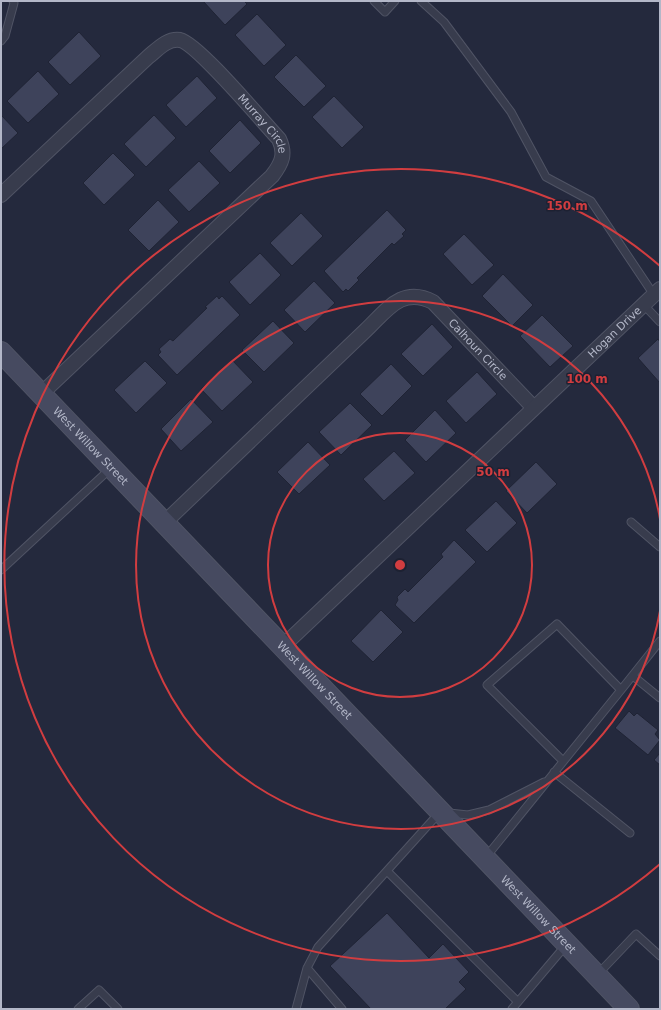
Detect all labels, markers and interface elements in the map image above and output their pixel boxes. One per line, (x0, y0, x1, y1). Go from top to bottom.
street label: Murray Circle (235, 92, 289, 154)
text: 150 m (546, 199, 588, 213)
street label: Hogan Drive (585, 304, 644, 361)
street label: Calhoun Circle (446, 316, 510, 383)
text: 100 m (566, 372, 608, 386)
street label: West Willow Street (50, 405, 131, 489)
text: 50 m (476, 465, 510, 479)
centre of rings (393, 558, 407, 572)
street label: West Willow Street (274, 639, 355, 723)
street label: West Willow Street (498, 873, 579, 957)

